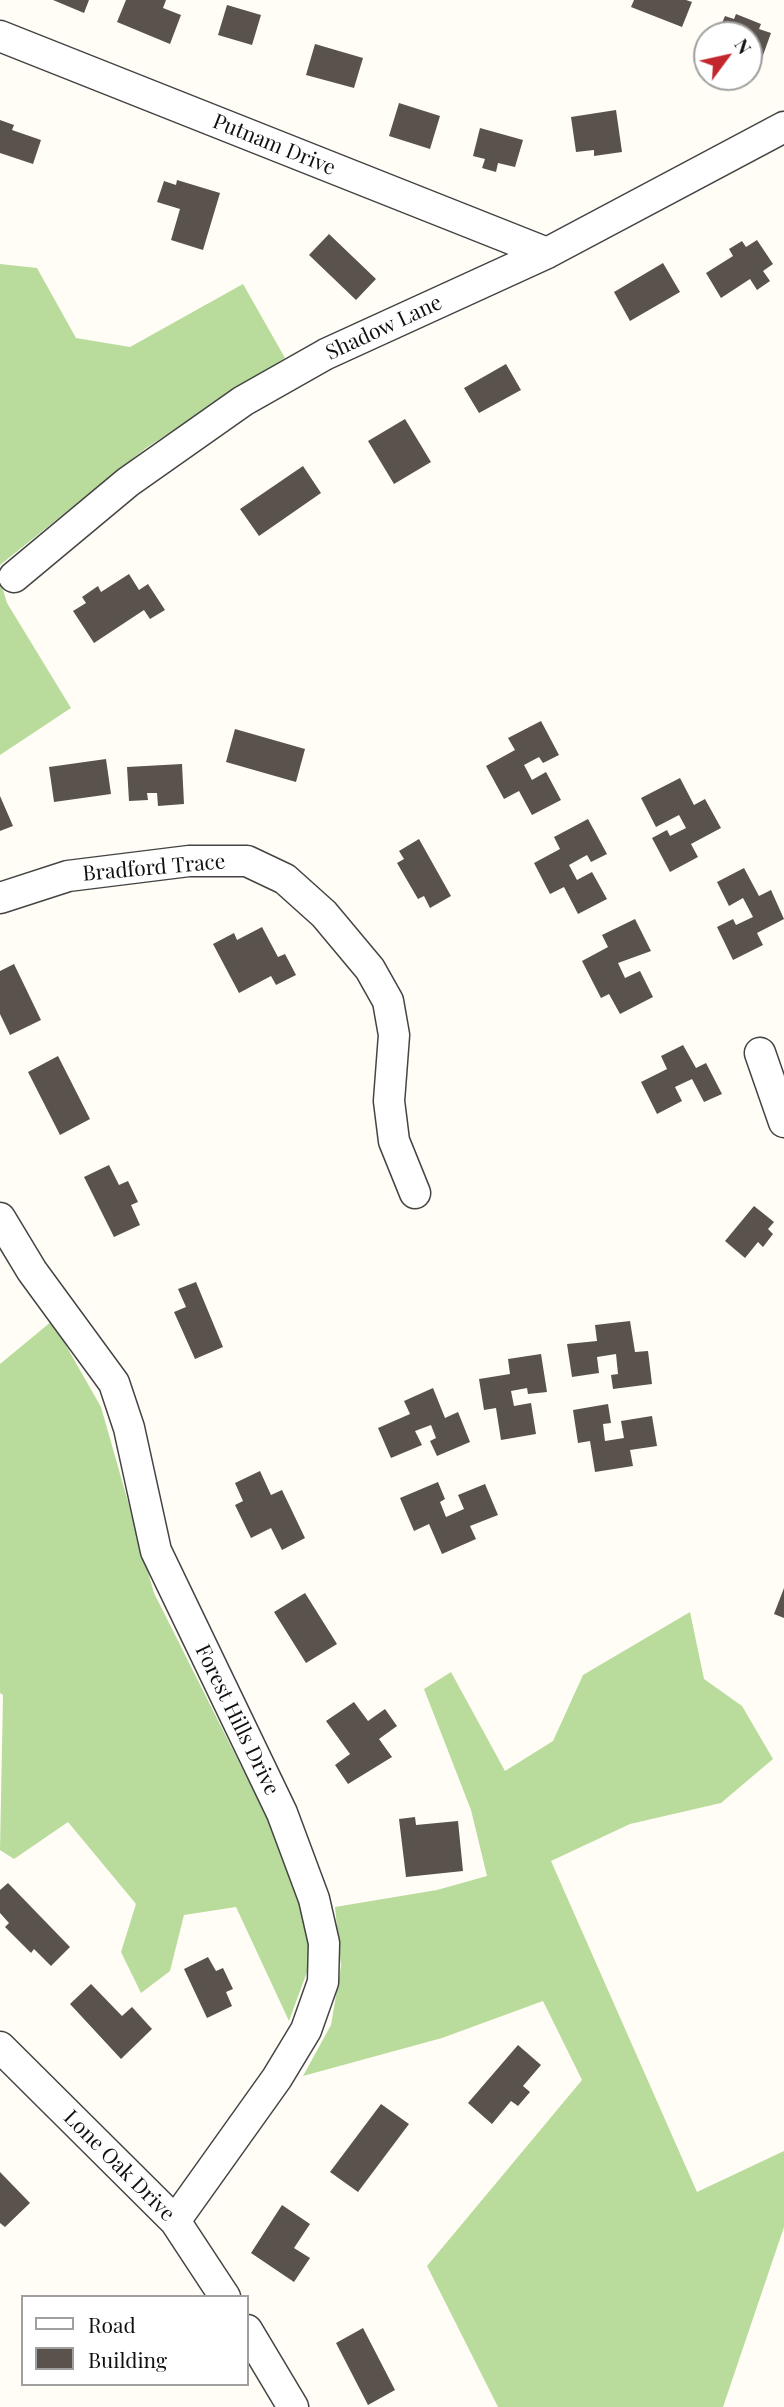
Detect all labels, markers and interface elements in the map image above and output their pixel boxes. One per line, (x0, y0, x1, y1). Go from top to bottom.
north arrow (693, 21, 763, 91)
text: N (729, 33, 759, 58)
street label: Putnam Drive (209, 109, 339, 181)
street label: Shadow Lane (322, 290, 446, 366)
street label: Bradford Trace (82, 849, 226, 887)
street label: Forest Hills Drive (190, 1640, 284, 1800)
street label: Lone Oak Drive (58, 2105, 180, 2227)
legend (21, 2295, 248, 2386)
text: Road (88, 2310, 136, 2338)
text: Building (88, 2345, 167, 2373)

